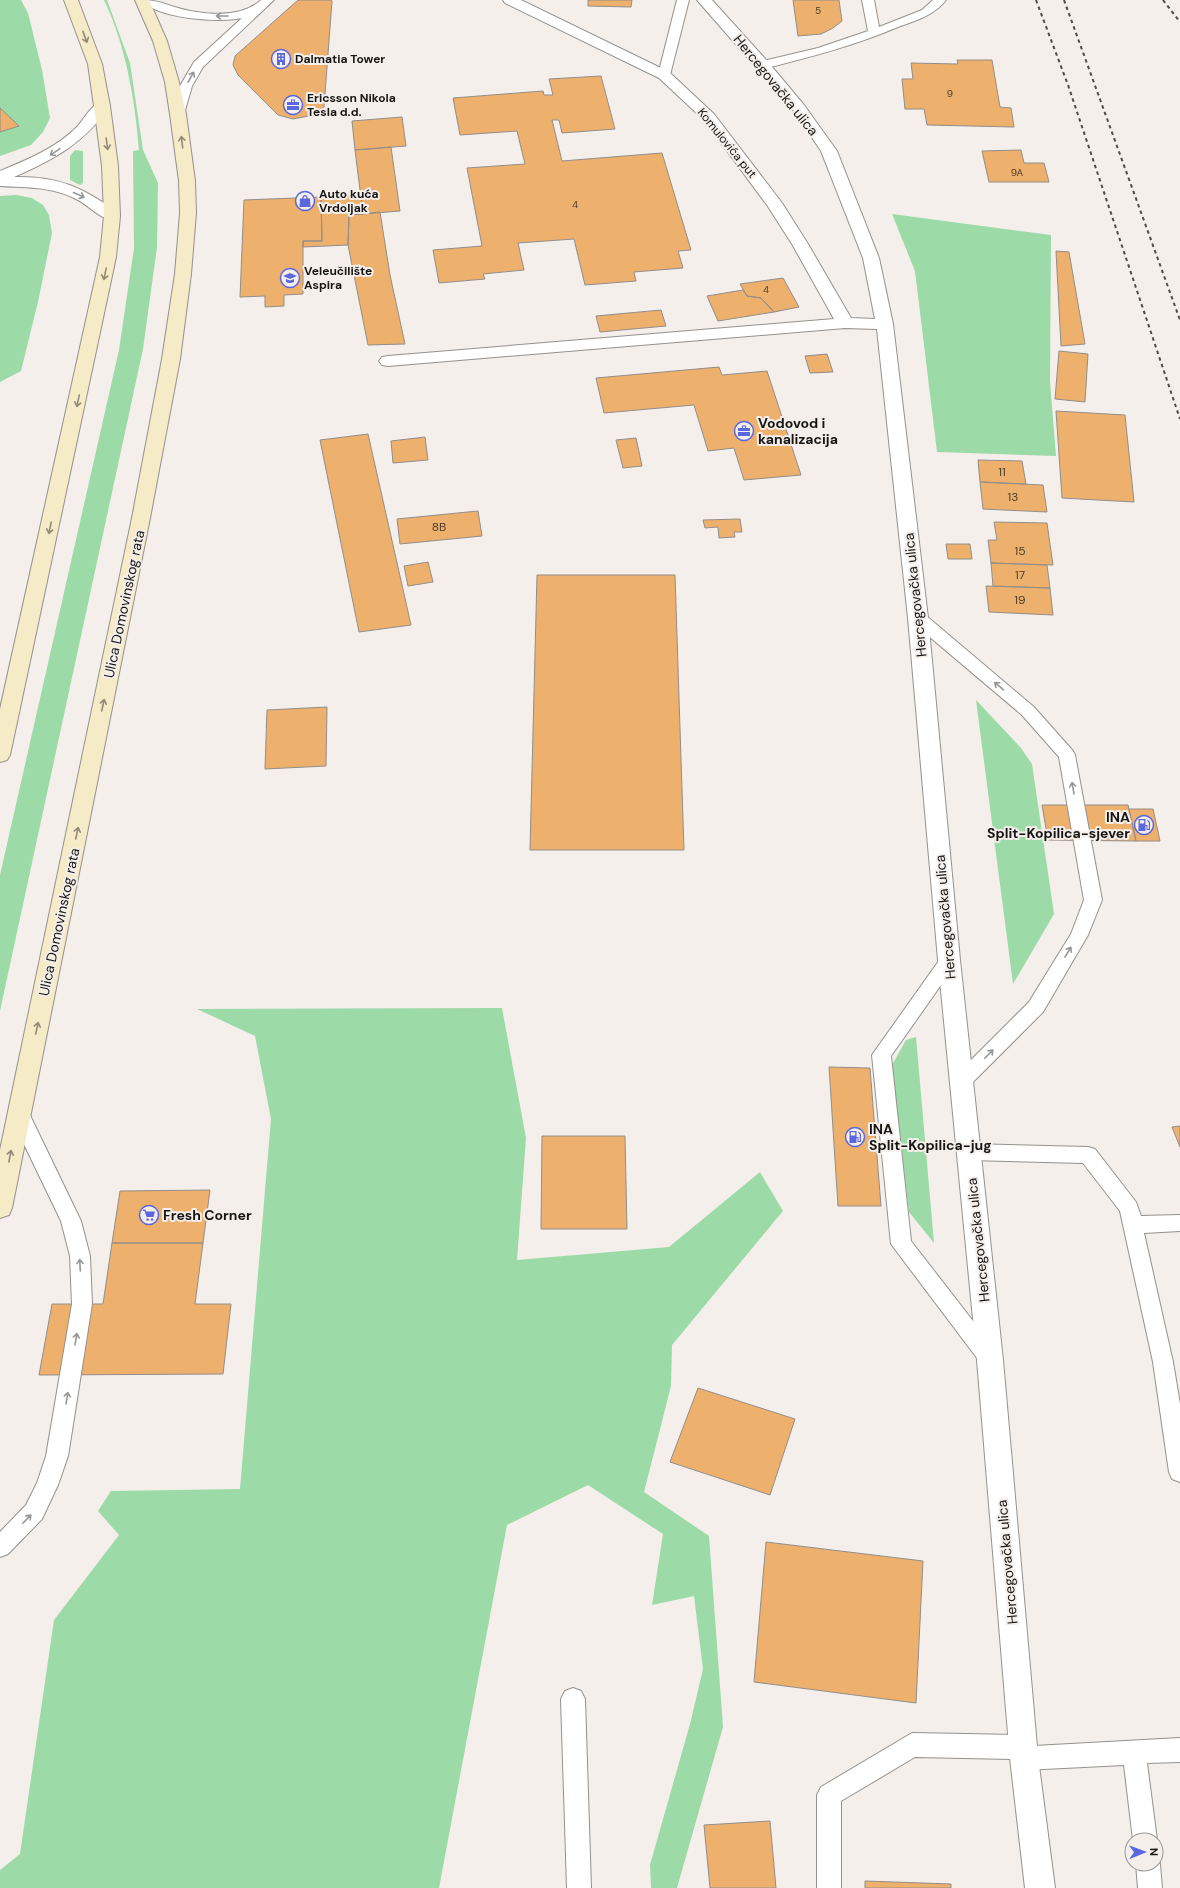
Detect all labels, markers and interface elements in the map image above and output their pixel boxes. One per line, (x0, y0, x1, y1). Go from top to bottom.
house number: 5 (815, 4, 821, 17)
one-way arrow (216, 12, 229, 20)
one-way arrow (81, 30, 89, 42)
street label: Hercegovačka ulica (730, 31, 822, 139)
building icon: Dalmatia Tower (270, 48, 292, 70)
place label: Dalmatia Tower (295, 51, 385, 67)
one-way arrow (188, 72, 196, 84)
house number: 9 (947, 87, 953, 100)
place label: Ericsson Nikola Tesla d.d. (307, 90, 396, 120)
office icon: Ericsson Nikola Tesla d.d. (282, 94, 304, 116)
street label: Komulovića put (694, 105, 760, 182)
one-way arrow (178, 136, 186, 149)
one-way arrow (103, 137, 111, 150)
one-way arrow (50, 148, 61, 156)
house number: 9A (1011, 166, 1024, 179)
place label: Auto kuća Vrdoljak (319, 186, 379, 216)
shop icon: Auto kuća Vrdoljak (294, 190, 316, 212)
one-way arrow (72, 191, 84, 199)
house number: 4 (572, 198, 578, 211)
place label: Veleučilište Aspira (304, 263, 372, 293)
one-way arrow (100, 267, 108, 280)
school or university icon: Veleučilište Aspira (279, 267, 301, 289)
house number: 4 (763, 283, 769, 296)
one-way arrow (73, 394, 81, 407)
place label: Vodovod i kanalizacija (758, 414, 838, 448)
office icon: Vodovod i kanalizacija (733, 420, 755, 442)
house number: 11 (998, 464, 1006, 480)
house number: 13 (1008, 489, 1018, 505)
house number: 8B (432, 519, 446, 535)
one-way arrow (46, 521, 54, 534)
street label: Ulica Domovinskog rata (100, 528, 148, 680)
street label: Hercegovačka ulica (900, 532, 930, 658)
house number: 15 (1014, 543, 1026, 559)
house number: 17 (1015, 567, 1025, 583)
house number: 19 (1014, 592, 1026, 608)
one-way arrow (993, 682, 1004, 691)
one-way arrow (99, 699, 107, 712)
one-way arrow (1068, 782, 1076, 795)
place label: INA Split-Kopilica-sjever (987, 808, 1130, 842)
fuel station icon: INA Split-Kopilica-sjever (1133, 814, 1155, 836)
one-way arrow (73, 826, 81, 839)
street label: Ulica Domovinskog rata (35, 846, 83, 998)
street label: Hercegovačka ulica (931, 854, 959, 980)
one-way arrow (1065, 946, 1073, 958)
one-way arrow (33, 1022, 41, 1035)
one-way arrow (984, 1049, 994, 1059)
place label: INA Split-Kopilica-jug (869, 1120, 992, 1154)
fuel station icon: INA Split-Kopilica-jug (844, 1126, 866, 1148)
one-way arrow (7, 1150, 15, 1163)
street label: Hercegovačka ulica (963, 1177, 993, 1303)
supermarket icon: Fresh Corner (138, 1204, 160, 1226)
place label: Fresh Corner (163, 1206, 252, 1224)
one-way arrow (77, 1259, 84, 1272)
one-way arrow (72, 1333, 80, 1346)
one-way arrow (63, 1391, 71, 1404)
street label: Hercegovačka ulica (993, 1499, 1021, 1625)
one-way arrow (22, 1514, 32, 1524)
north arrow (1124, 1832, 1164, 1872)
text: N (1147, 1848, 1161, 1856)

